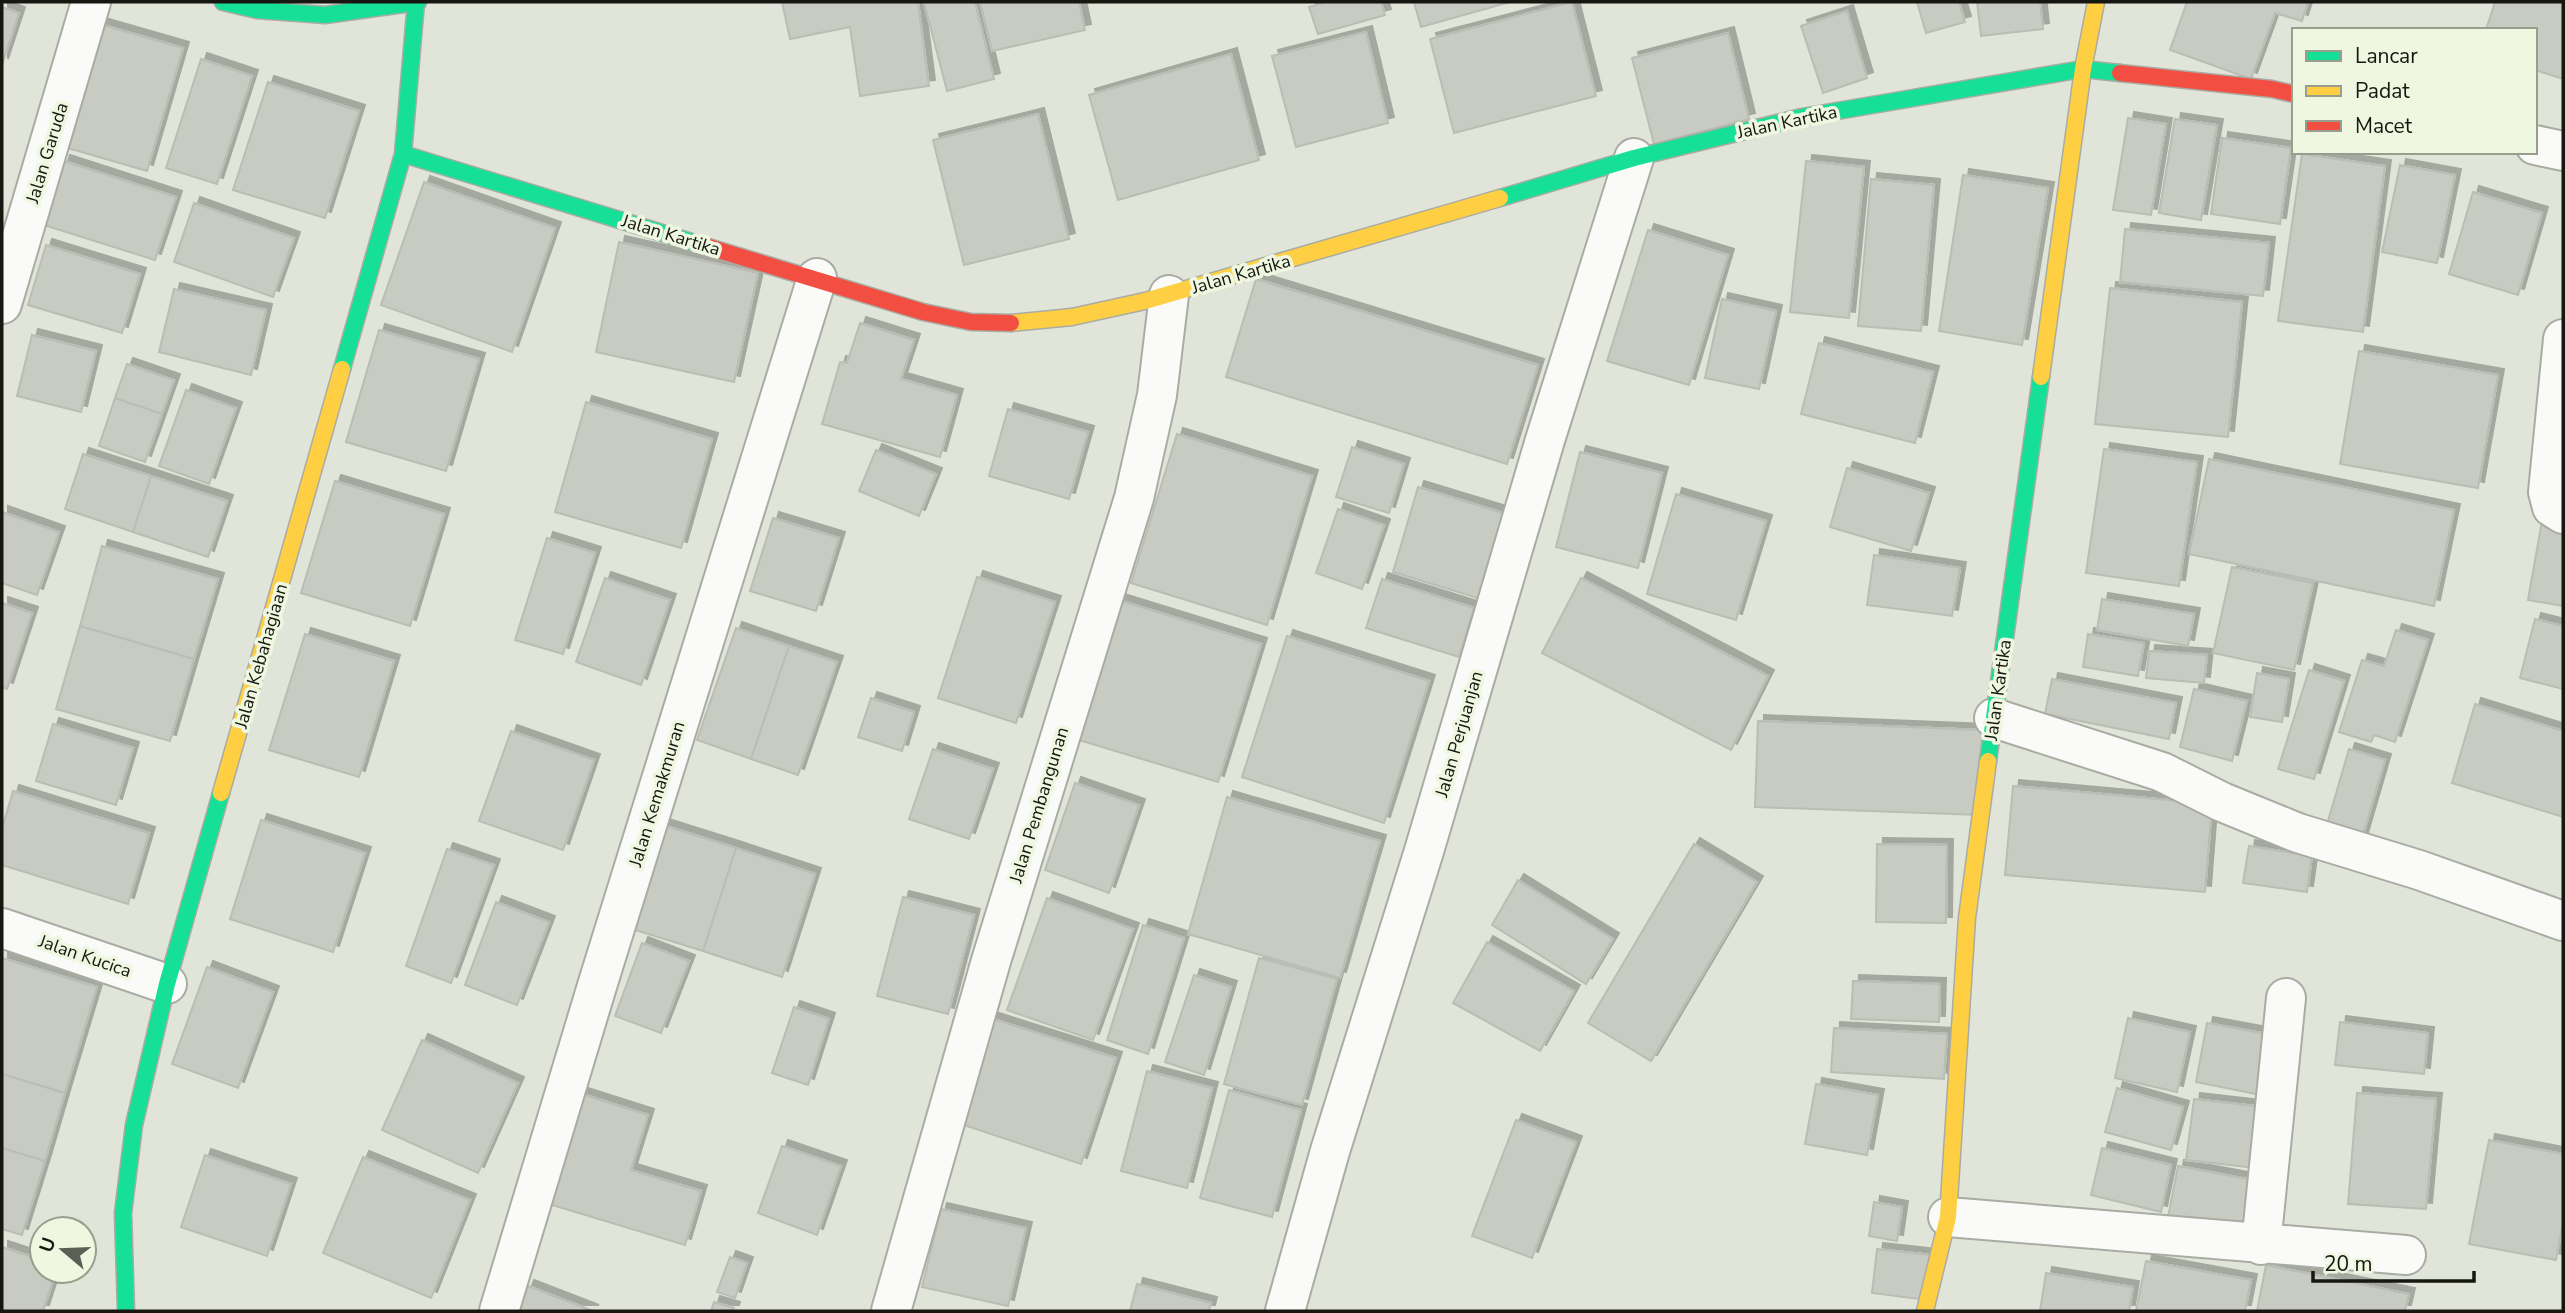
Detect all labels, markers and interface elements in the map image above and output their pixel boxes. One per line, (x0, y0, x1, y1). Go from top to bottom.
legend (2292, 28, 2537, 154)
text: Lancar (2355, 42, 2418, 70)
text: Padat (2355, 77, 2410, 105)
street label: Jalan Garuda (20, 100, 74, 207)
street label: Jalan Kartika (1734, 100, 1839, 145)
text: Macet (2355, 112, 2413, 140)
street label: Jalan Kartika (618, 208, 723, 261)
street label: Jalan Kartika (1188, 248, 1293, 300)
street label: Jalan Kebahagiaan (229, 581, 293, 732)
street label: Jalan Kartika (1979, 638, 2017, 743)
street label: Jalan Perjuanjan (1429, 668, 1488, 801)
street label: Jalan Kemakmuran (623, 718, 691, 871)
street label: Jalan Pembangunan (1004, 724, 1074, 887)
street label: Jalan Kucica (34, 929, 135, 983)
north arrow (28, 1215, 98, 1285)
text: U (33, 1234, 62, 1256)
scale bar (2313, 1240, 2474, 1284)
text: 20 m (2324, 1250, 2373, 1278)

